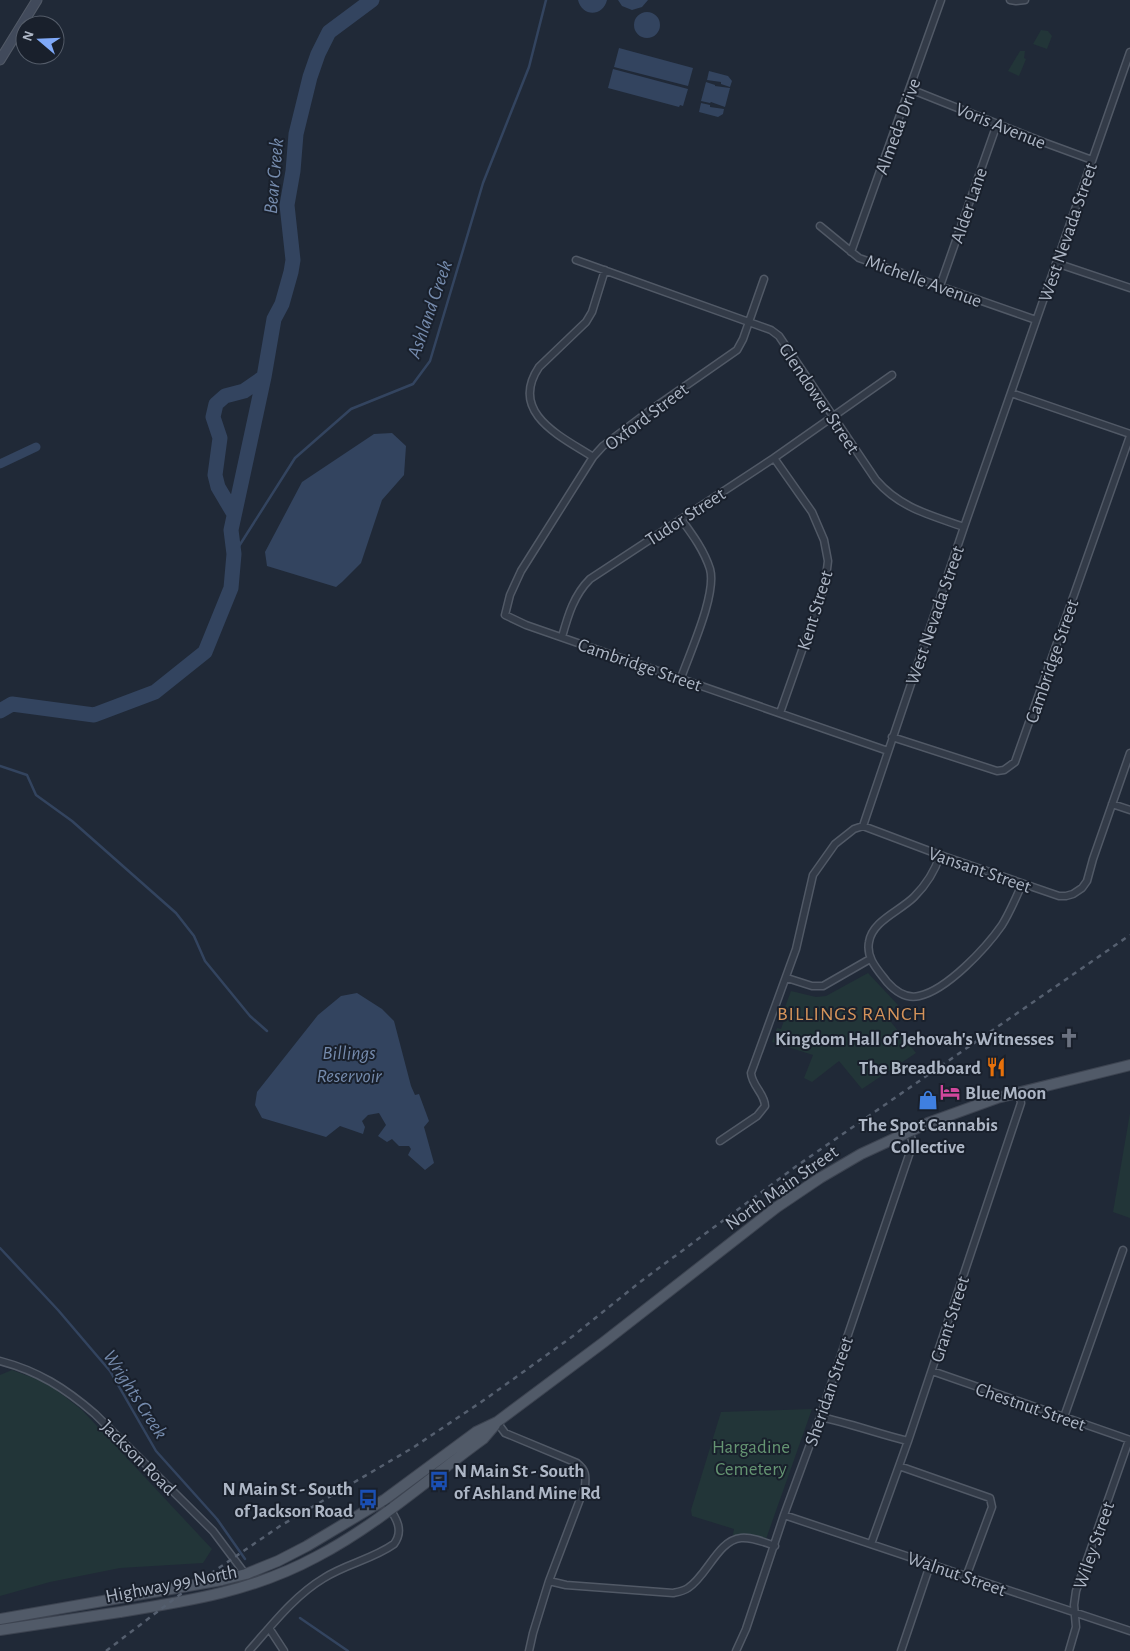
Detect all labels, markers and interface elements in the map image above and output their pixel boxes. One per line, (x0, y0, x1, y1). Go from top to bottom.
north arrow (15, 15, 65, 65)
text: N (20, 29, 37, 43)
street label: Almeda Drive (872, 76, 925, 177)
street label: Voris Avenue (953, 100, 1048, 153)
water label: Bear Creek (261, 137, 287, 215)
street label: West Nevada Street (1036, 161, 1101, 304)
street label: Alder Lane (948, 165, 991, 246)
street label: Michelle Avenue (863, 252, 984, 311)
water label: Ashland Creek (404, 258, 456, 362)
street label: Glendower Street (775, 340, 863, 457)
street label: Oxford Street (602, 380, 692, 454)
street label: Tudor Street (643, 485, 729, 550)
street label: West Nevada Street (903, 544, 968, 687)
street label: Kent Street (794, 568, 837, 653)
street label: Cambridge Street (1022, 597, 1083, 726)
street label: Cambridge Street (575, 635, 704, 696)
street label: Vansant Street (926, 844, 1033, 897)
district label: BILLINGS RANCH (777, 1004, 927, 1024)
church icon: Kingdom Hall of Jehovah's Witnesses (1058, 1027, 1080, 1049)
place label: Kingdom Hall of Jehovah's Witnesses (775, 1030, 1054, 1049)
water label: Billings Reservoir (316, 1043, 382, 1086)
restaurant icon: The Breadboard (985, 1056, 1007, 1078)
place label: The Breadboard (859, 1059, 981, 1078)
hotel icon: Blue Moon (939, 1081, 961, 1103)
place label: Blue Moon (965, 1084, 1046, 1103)
shop icon: The Spot Cannabis Collective (917, 1089, 939, 1111)
place label: The Spot Cannabis Collective (858, 1116, 998, 1157)
street label: North Main Street (722, 1142, 842, 1234)
street label: Grant Street (928, 1274, 973, 1365)
street label: Sheridan Street (802, 1334, 857, 1449)
water label: Wrights Creek (99, 1347, 171, 1443)
street label: Chestnut Street (973, 1380, 1088, 1435)
street label: Jackson Road (97, 1417, 179, 1499)
park label: Hargadine Cemetery (712, 1438, 790, 1479)
place label: N Main St - South of Ashland Mine Rd (454, 1462, 600, 1503)
bus stop icon: N Main St - South of Ashland Mine Rd (428, 1470, 450, 1492)
place label: N Main St - South of Jackson Road (223, 1480, 353, 1521)
bus stop icon: N Main St - South of Jackson Road (357, 1488, 379, 1510)
street label: Wiley Street (1071, 1499, 1118, 1592)
street label: Walnut Street (905, 1549, 1008, 1600)
street label: Highway 99 North (104, 1562, 239, 1607)

